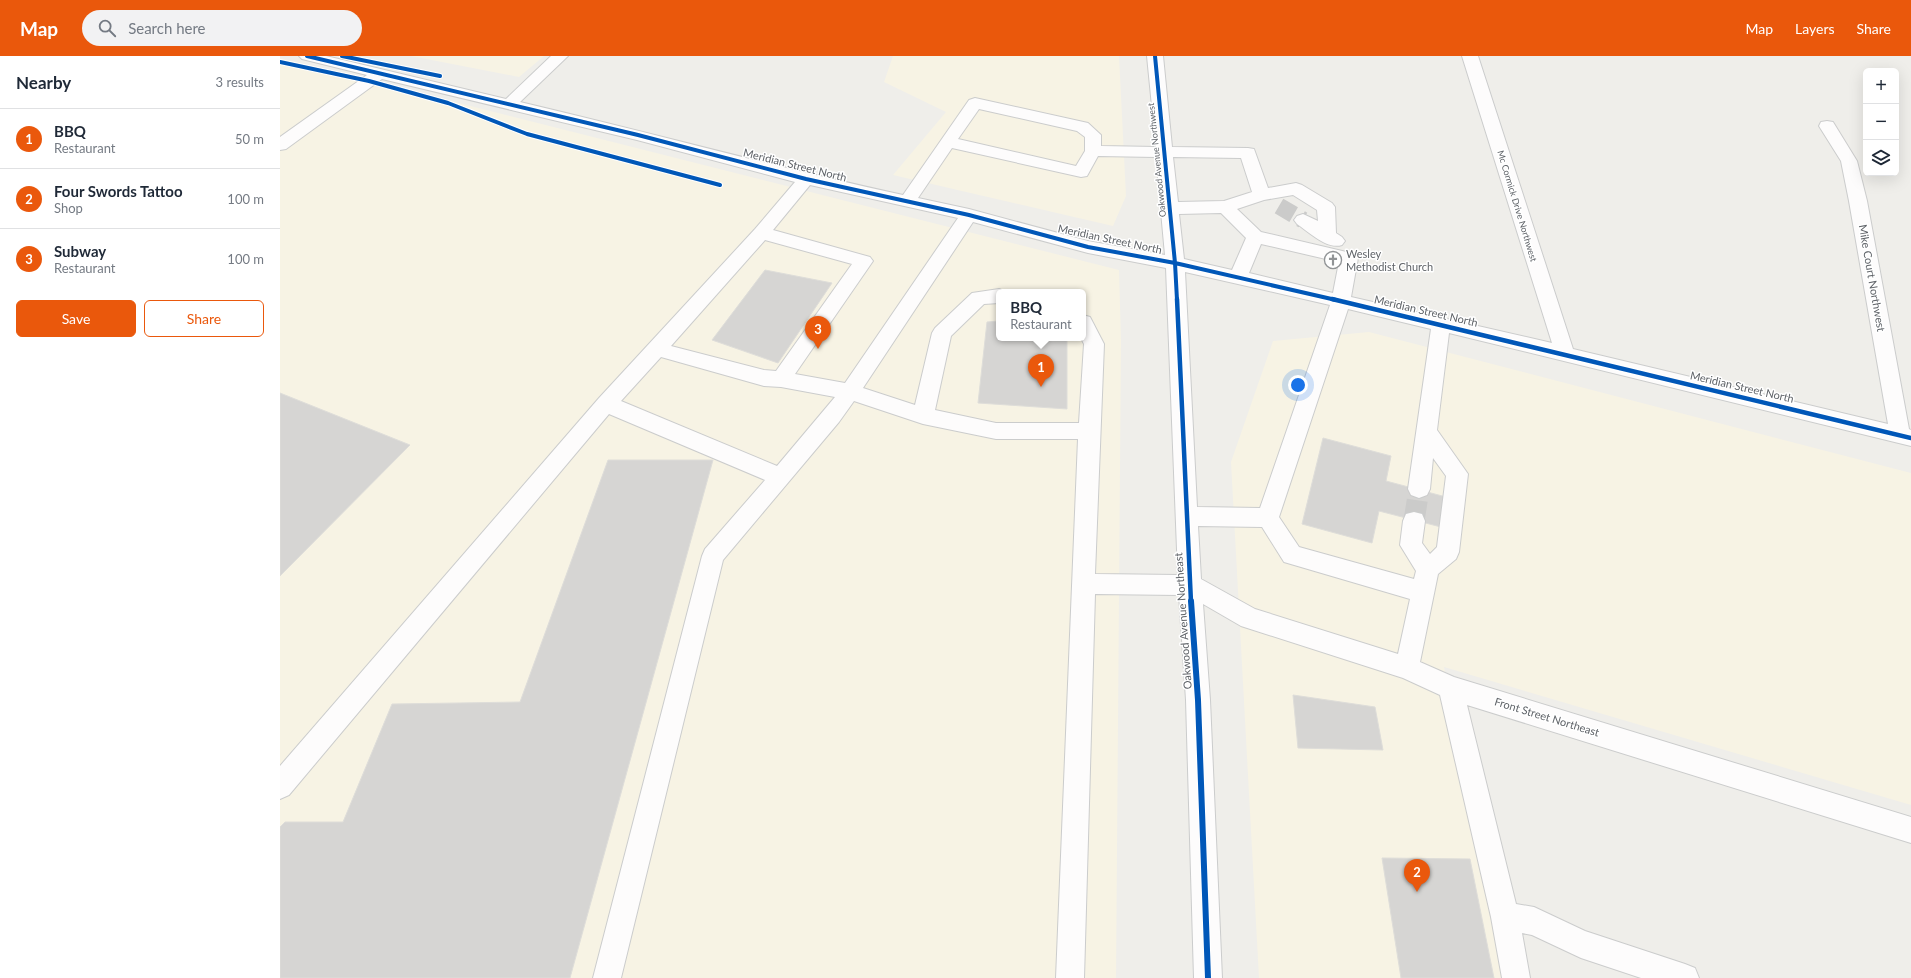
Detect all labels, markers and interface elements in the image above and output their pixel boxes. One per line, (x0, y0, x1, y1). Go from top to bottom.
search box (82, 10, 362, 46)
text: Map (20, 17, 58, 40)
icon: search (96, 17, 118, 39)
text: Search here (128, 19, 206, 37)
text: Map (1745, 20, 1773, 37)
text: Layers (1795, 20, 1835, 37)
text: Share (1857, 20, 1891, 37)
map controls (1863, 68, 1899, 176)
button: + (1863, 68, 1899, 104)
text: Nearby (16, 72, 71, 93)
text: 3 results (216, 74, 264, 90)
street label: Oakwood Avenue Northwest (1145, 102, 1168, 218)
button: − (1863, 104, 1899, 140)
text: BBQ (54, 122, 86, 140)
text: 1 (25, 131, 33, 147)
text: 50 m (235, 131, 264, 147)
text: Restaurant (54, 140, 116, 156)
button: layers (1863, 140, 1899, 176)
street label: Meridian Street North (742, 145, 848, 184)
street label: Mc Cormick Drive Northwest (1495, 149, 1540, 264)
text: Four Swords Tattoo (54, 182, 183, 200)
text: 2 (25, 191, 33, 207)
text: 100 m (227, 191, 264, 207)
text: Shop (54, 200, 83, 216)
street label: Meridian Street North (1057, 221, 1163, 256)
street label: Mike Court Northwest (1857, 223, 1888, 333)
text: Subway (54, 242, 106, 260)
place label: Wesley Methodist Church (1346, 247, 1433, 273)
church icon: Wesley Methodist Church (1323, 250, 1343, 270)
text: 3 (25, 251, 33, 267)
text: 100 m (227, 251, 264, 267)
text: Restaurant (54, 260, 116, 276)
popup (996, 289, 1086, 341)
street label: Meridian Street North (1373, 292, 1479, 329)
text: BBQ (1010, 298, 1042, 316)
button: Save (16, 300, 136, 337)
button: Share (144, 300, 264, 337)
pin: 3 (805, 316, 831, 349)
text: Restaurant (1010, 316, 1072, 332)
pin: 1 (1028, 354, 1054, 387)
street label: Meridian Street North (1689, 368, 1795, 405)
your location (1288, 375, 1308, 395)
street label: Oakwood Avenue Northeast (1171, 552, 1194, 690)
street label: Front Street Northeast (1493, 694, 1601, 739)
pin: 2 (1404, 859, 1430, 892)

